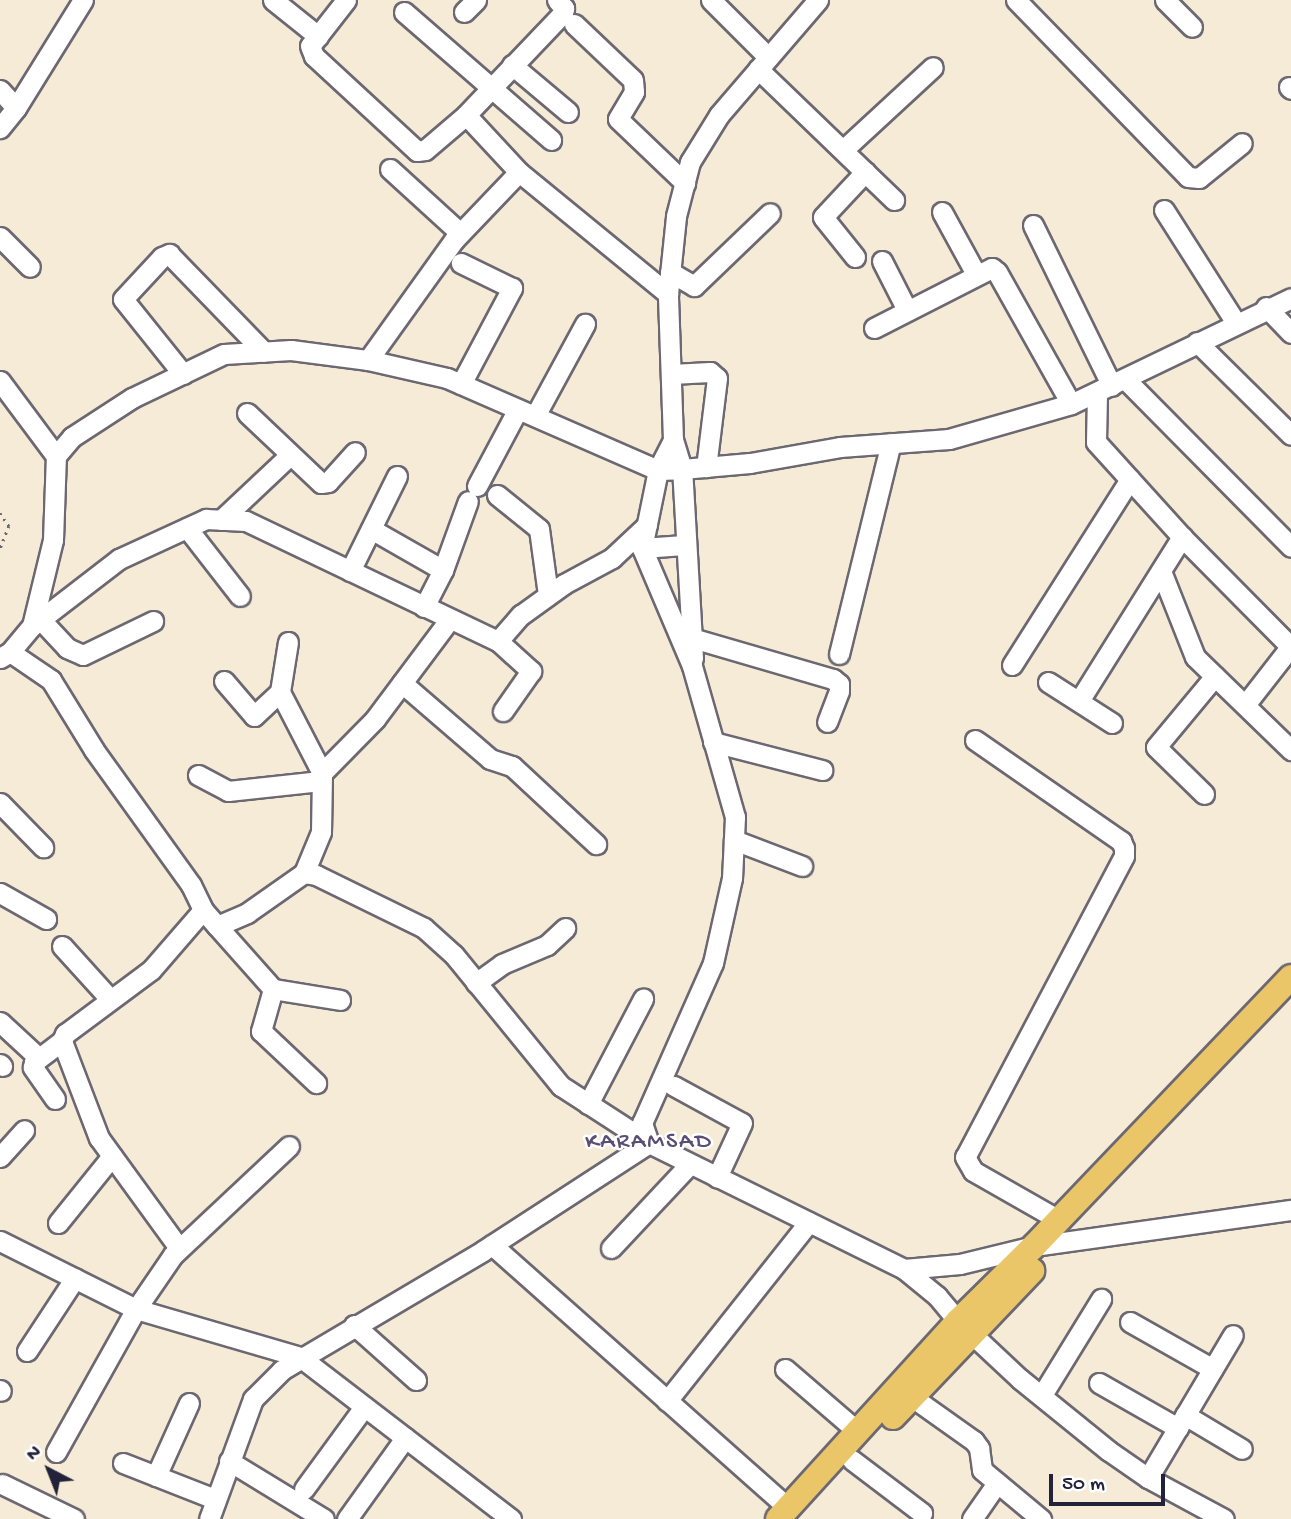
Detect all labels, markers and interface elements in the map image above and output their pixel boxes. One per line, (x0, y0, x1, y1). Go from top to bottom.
district label: KARAMSAD (586, 1129, 712, 1157)
north arrow (14, 1435, 84, 1505)
text: N (22, 1441, 47, 1467)
scale bar (1053, 1460, 1168, 1504)
text: 50 m (1062, 1473, 1105, 1498)

